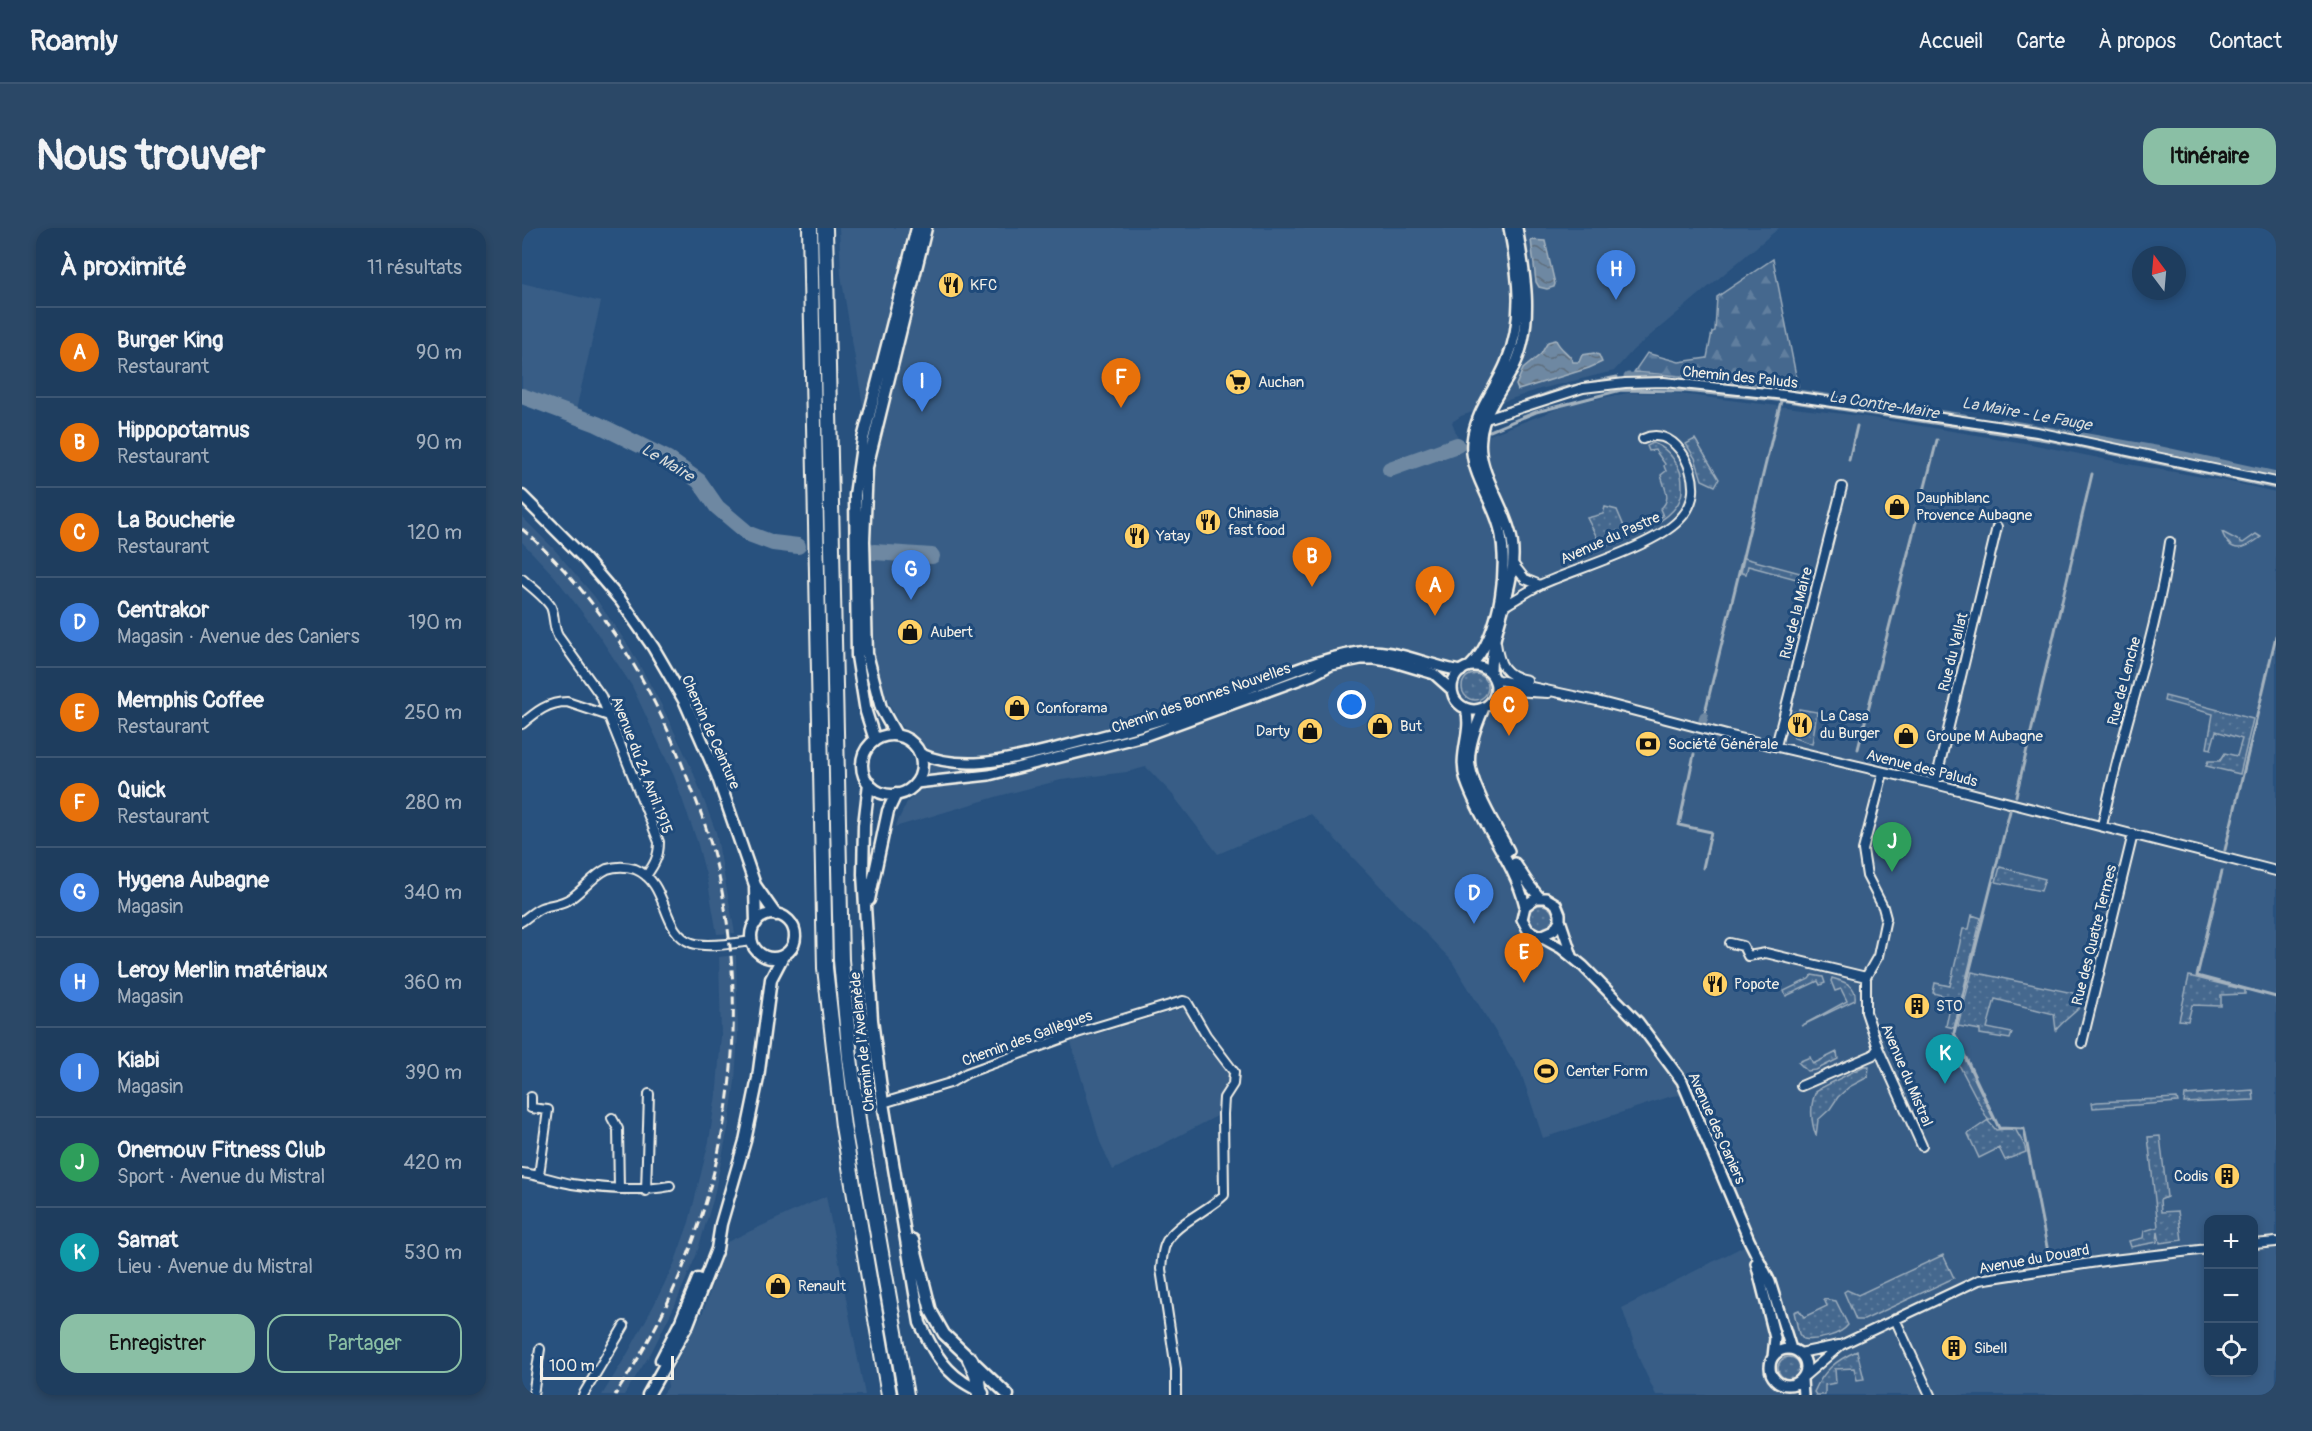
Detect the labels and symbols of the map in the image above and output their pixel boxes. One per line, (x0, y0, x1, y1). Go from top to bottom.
north arrow (2132, 246, 2186, 300)
pin: H (1596, 250, 1636, 300)
restaurant icon: KFC (936, 270, 966, 300)
place label: KFC (970, 276, 997, 295)
pin: F (1102, 358, 1140, 408)
pin: I (902, 362, 942, 412)
street label: Chemin des Paluds (1681, 362, 1799, 393)
supermarket icon: Auchan (1223, 367, 1253, 397)
place label: Auchan (1258, 373, 1304, 392)
water label: La Contre-Maïre (1827, 386, 1942, 424)
water label: La Maïre - Le Fauge (1960, 393, 2095, 436)
water label: Le Maïre (638, 439, 699, 487)
place label: Dauphiblanc Provence Aubagne (1916, 489, 2033, 525)
shop icon: Dauphiblanc Provence Aubagne (1882, 492, 1912, 522)
place label: Chinasia fast food (1228, 504, 1285, 540)
restaurant icon: Chinasia fast food (1193, 507, 1223, 537)
street label: Avenue du Pastre (1557, 508, 1664, 569)
restaurant icon: Yatay (1122, 521, 1152, 551)
place label: Yatay (1155, 527, 1191, 546)
pin: B (1292, 538, 1332, 587)
pin: G (892, 550, 930, 600)
street label: Rue de la Maïre (1776, 565, 1817, 661)
pin: A (1416, 566, 1454, 616)
street label: Rue du Vallat (1935, 610, 1973, 694)
shop icon: Aubert (895, 617, 925, 647)
place label: Aubert (930, 623, 974, 642)
street label: Rue de Lenche (2104, 634, 2146, 728)
street label: Chemin des Bonnes Nouvelles (1109, 659, 1293, 738)
street label: Chemin de Ceinture (677, 672, 744, 793)
pin: C (1490, 686, 1528, 736)
your location (1337, 690, 1366, 719)
shop icon: Conforama (1002, 693, 1032, 723)
street label: Avenue du 24 Avril 1915 (607, 694, 677, 837)
place label: Conforama (1036, 699, 1108, 718)
place label: La Casa du Burger (1820, 707, 1880, 743)
restaurant icon: La Casa du Burger (1785, 710, 1815, 740)
shop icon: But (1365, 711, 1395, 741)
shop icon: Darty (1295, 716, 1325, 746)
place label: But (1400, 717, 1423, 736)
shop icon: Groupe M Aubagne (1891, 721, 1921, 751)
place label: Darty (1256, 722, 1291, 741)
place label: Groupe M Aubagne (1926, 727, 2043, 746)
bank icon: Société Générale (1633, 729, 1663, 759)
place label: Société Générale (1668, 735, 1779, 754)
street label: Avenue des Paluds (1864, 745, 1980, 792)
pin: J (1872, 822, 1912, 872)
street label: Rue des Quatre Termes (2068, 863, 2121, 1007)
pin: D (1454, 874, 1494, 924)
pin: E (1504, 934, 1544, 983)
restaurant icon: Popote (1700, 969, 1730, 999)
street label: Chemin de l'Avelanède (846, 971, 879, 1113)
place label: Popote (1734, 975, 1780, 994)
building icon: STO (1902, 991, 1932, 1021)
place label: STO (1936, 997, 1963, 1016)
street label: Chemin des Gallègues (959, 1006, 1095, 1071)
street label: Avenue du Mistral (1876, 1021, 1937, 1129)
pin: K (1926, 1034, 1964, 1084)
sports icon: Center Form (1531, 1056, 1561, 1086)
place label: Center Form (1566, 1062, 1648, 1081)
street label: Avenue des Caniers (1683, 1069, 1750, 1187)
building icon: Codis (2212, 1161, 2242, 1191)
place label: Codis (2174, 1167, 2208, 1186)
street label: Avenue du Douard (1977, 1240, 2091, 1279)
shop icon: Renault (763, 1271, 793, 1301)
place label: Renault (798, 1277, 847, 1296)
building icon: Sibell (1939, 1333, 1969, 1363)
place label: Sibell (1974, 1339, 2007, 1358)
scale bar (540, 1353, 674, 1380)

